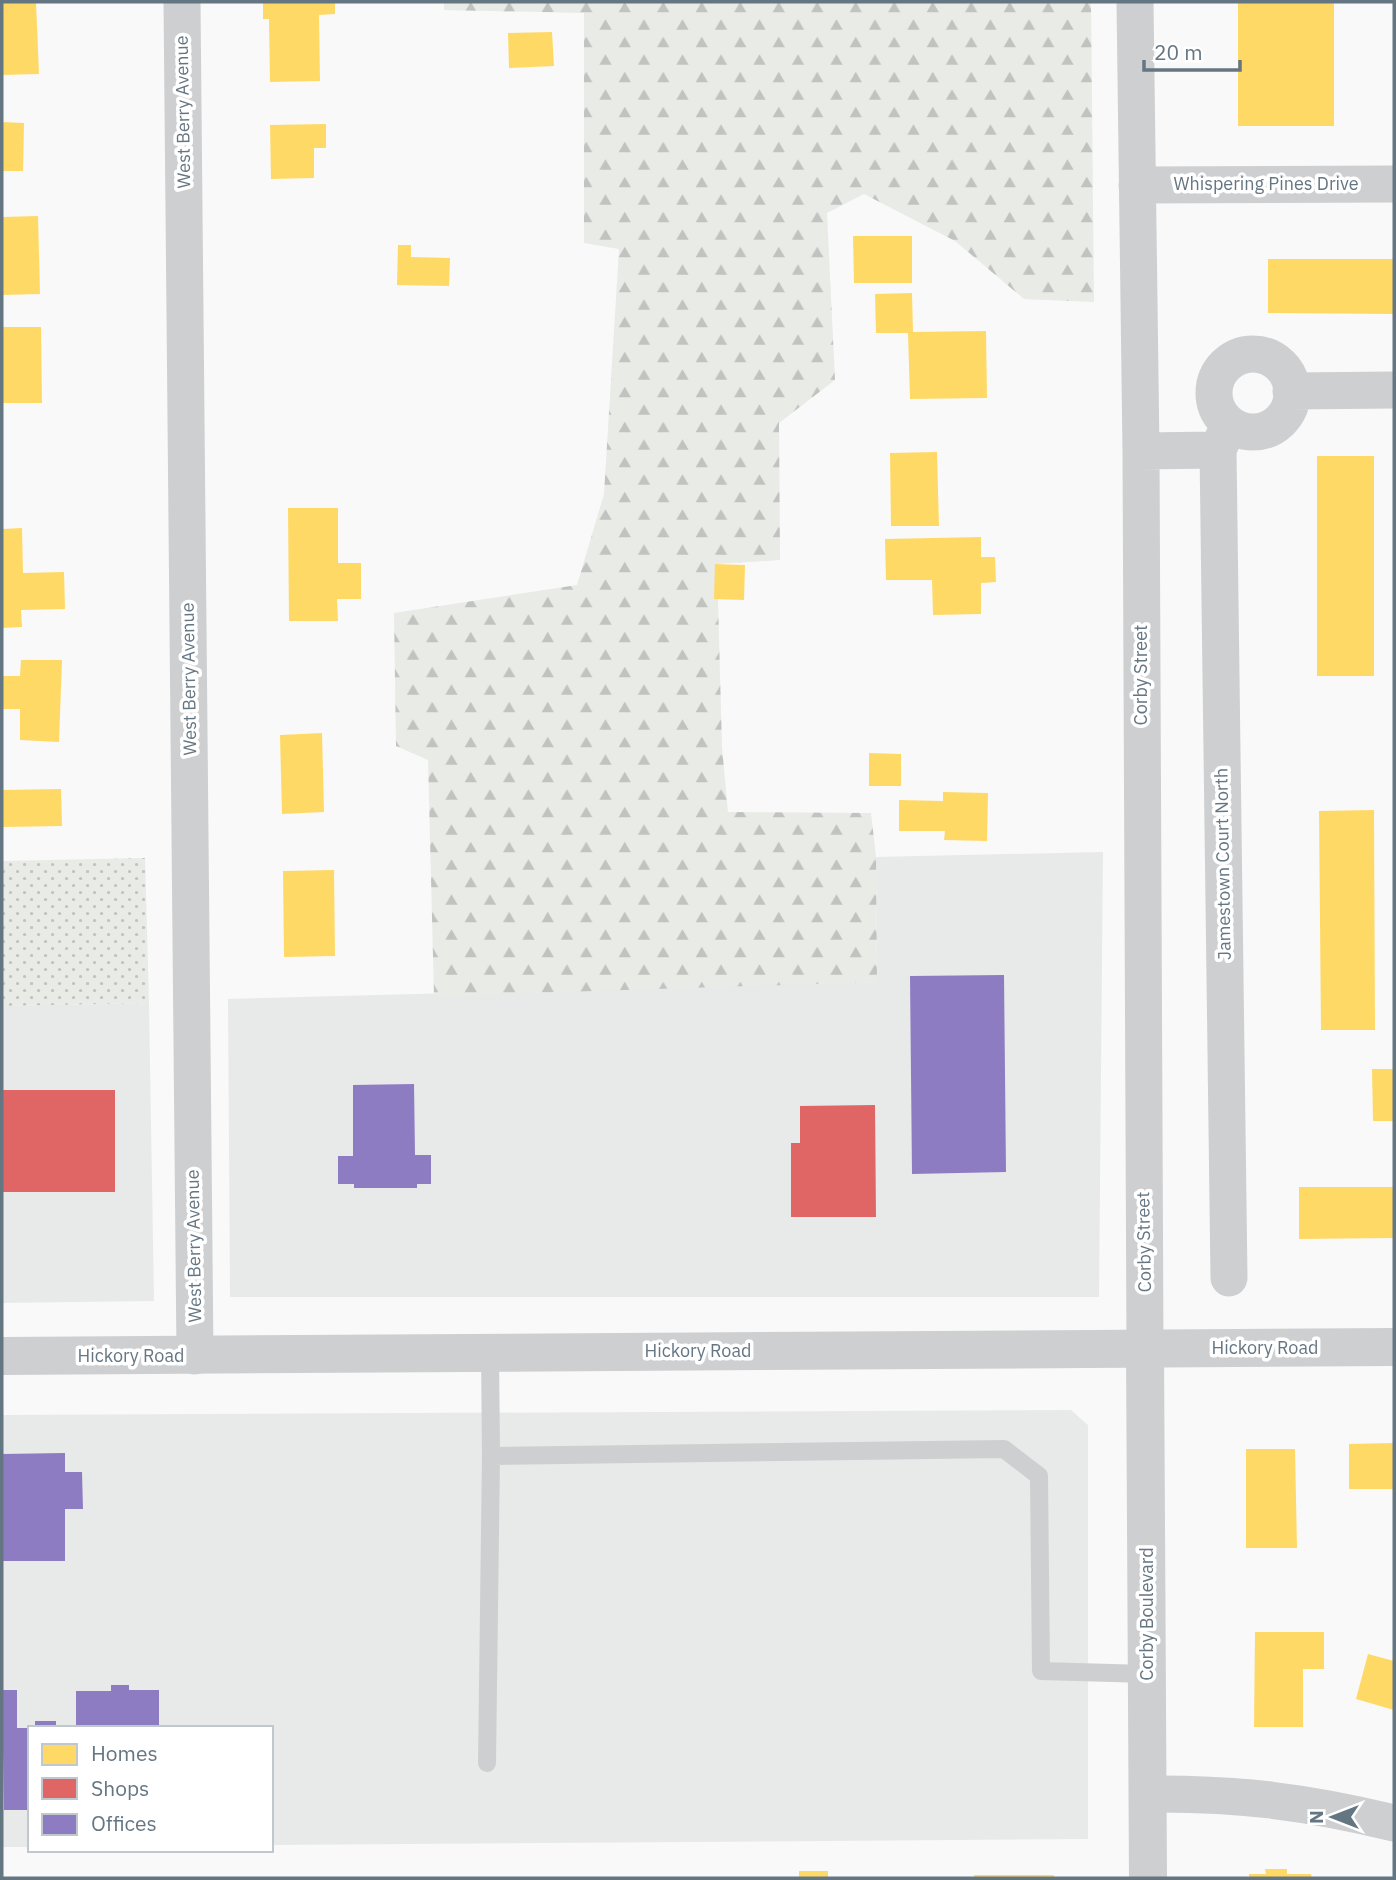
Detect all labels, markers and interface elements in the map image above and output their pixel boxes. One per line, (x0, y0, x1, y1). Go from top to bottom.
scale bar (1144, 28, 1240, 72)
street label: West Berry Avenue (170, 35, 195, 189)
text: 20 m (1154, 38, 1203, 66)
street label: Whispering Pines Drive (1173, 172, 1359, 195)
street label: West Berry Avenue (176, 602, 201, 756)
street label: Corby Street (1129, 625, 1152, 725)
street label: Jamestown Court North (1209, 768, 1236, 960)
street label: West Berry Avenue (181, 1169, 206, 1323)
street label: Corby Street (1131, 1191, 1156, 1293)
street label: Hickory Road (1212, 1336, 1318, 1359)
street label: Hickory Road (645, 1339, 751, 1362)
street label: Hickory Road (78, 1344, 184, 1367)
street label: Corby Boulevard (1135, 1547, 1158, 1681)
legend (28, 1726, 273, 1852)
text: Homes (91, 1739, 158, 1767)
text: Shops (91, 1774, 149, 1802)
north arrow (1298, 1782, 1368, 1852)
text: Offices (91, 1809, 157, 1837)
text: N (1304, 1810, 1328, 1824)

